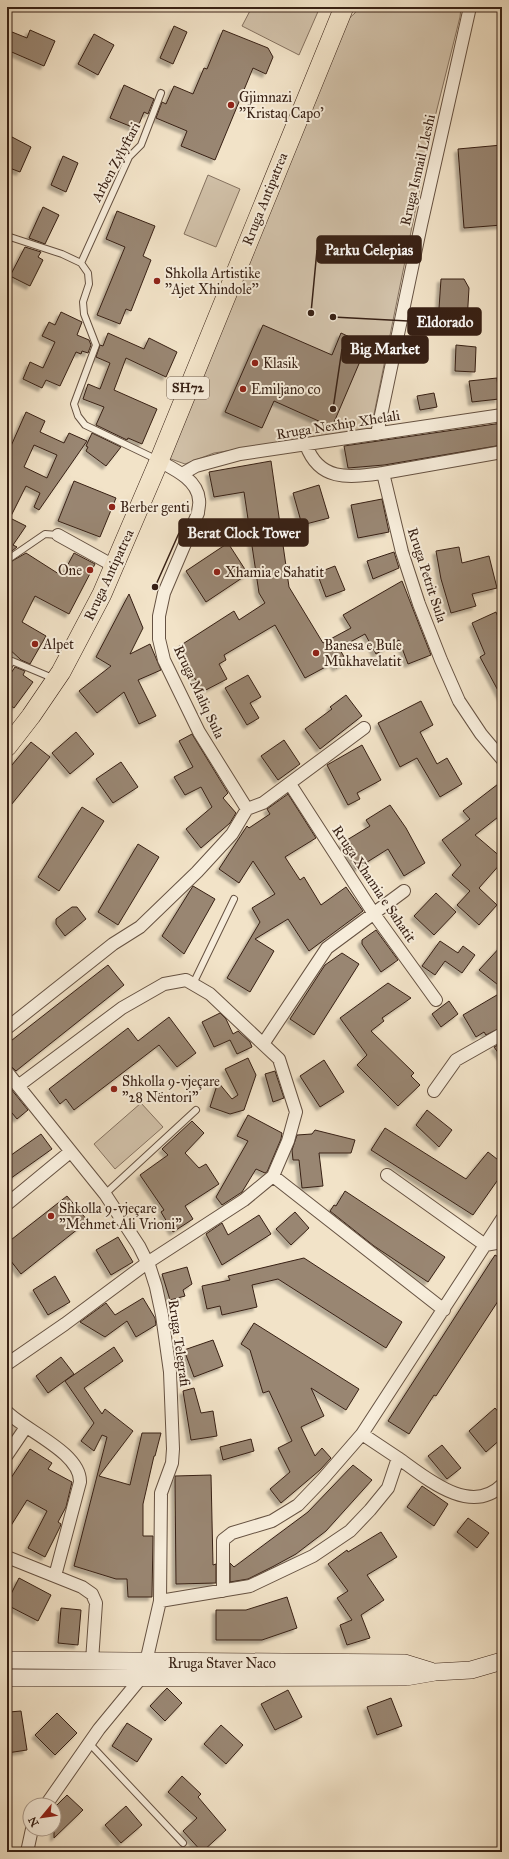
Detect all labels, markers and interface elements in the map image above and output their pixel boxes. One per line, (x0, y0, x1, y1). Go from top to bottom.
place label: Gjimnazi ''Kristaq Capo' (239, 89, 324, 123)
marker: Gjimnazi ''Kristaq Capo' (226, 100, 236, 110)
street label: Rruga Ismail Lleshi (397, 112, 439, 228)
street label: Arben Zylyftari (87, 119, 144, 206)
street label: Rruga Antipatrea (239, 150, 291, 248)
callout: Parku Celepias (317, 236, 421, 263)
text: Parku Celepias (325, 241, 414, 260)
place label: Shkolla Artistike ''Ajet Xhindole'' (165, 265, 261, 298)
marker: Shkolla Artistike ''Ajet Xhindole'' (152, 276, 162, 286)
callout: Eldorado (408, 308, 481, 335)
text: Eldorado (416, 313, 474, 331)
callout: Big Market (342, 336, 428, 363)
text: Big Market (350, 340, 421, 359)
place label: Klasik (263, 355, 299, 372)
marker: Klasik (250, 358, 260, 368)
road number: SH72 (167, 377, 209, 399)
place label: Emiljano co (251, 381, 321, 398)
marker: Emiljano co (238, 384, 248, 394)
street label: Rruga Nexhip Xhelali (275, 407, 401, 443)
place label: Berber genti (120, 499, 190, 516)
marker: Berber genti (107, 502, 117, 512)
callout: Berat Clock Tower (179, 519, 308, 546)
text: Berat Clock Tower (187, 524, 301, 542)
street label: Rruga Petrit Sula (404, 525, 450, 625)
street label: Rruga Antipatrea (80, 527, 138, 623)
place label: One (58, 562, 82, 579)
place label: Xhamia e Sahatit (225, 564, 324, 581)
marker: One (85, 565, 95, 575)
marker: Xhamia e Sahatit (212, 567, 222, 577)
place label: Alpet (42, 636, 74, 653)
place label: Banesa e Bule Mukhavelatit (324, 637, 402, 670)
marker: Alpet (30, 639, 40, 649)
street label: Rruga Maliq Sula (169, 643, 228, 742)
marker: Banesa e Bule Mukhavelatit (311, 648, 321, 658)
street label: Rruga Xhamia e Sahatit (329, 822, 419, 946)
place label: Shkolla 9-vjeçare "28 Nëntori" (122, 1073, 220, 1106)
marker: Shkolla 9-vjeçare "28 Nëntori" (109, 1084, 119, 1094)
place label: Shkolla 9-vjeçare "Mehmet Ali Vrioni" (59, 1200, 182, 1233)
marker: Shkolla 9-vjeçare "Mehmet Ali Vrioni" (46, 1211, 56, 1221)
street label: Rruga Telegrafi (164, 1298, 194, 1389)
street label: Rruga Staver Naco (168, 1655, 276, 1672)
north arrow (22, 1797, 62, 1837)
text: N (25, 1814, 42, 1829)

